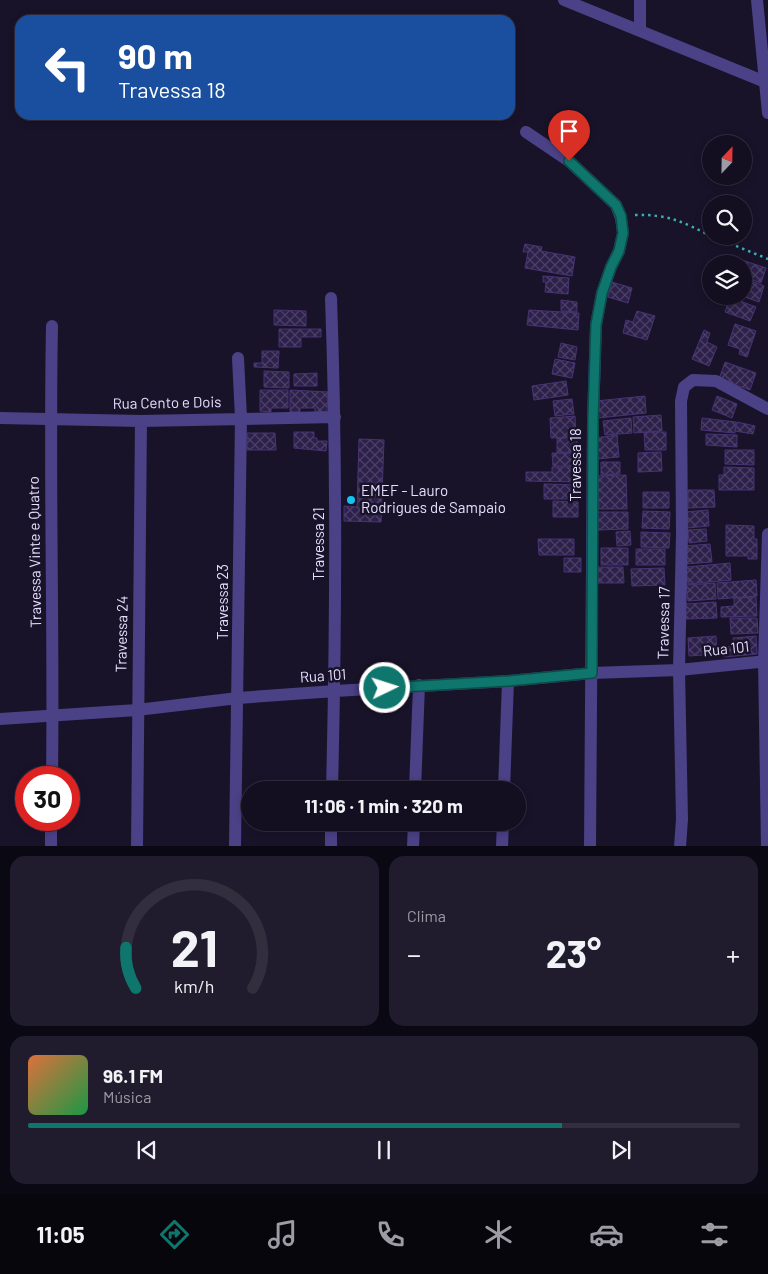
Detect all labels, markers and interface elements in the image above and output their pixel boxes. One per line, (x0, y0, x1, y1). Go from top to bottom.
text: 90 m (118, 34, 193, 76)
icon: left (35, 35, 100, 100)
text: Travessa 18 (118, 76, 226, 102)
pin (548, 110, 590, 161)
icon: arrive (555, 117, 583, 145)
north arrow (702, 135, 752, 185)
map controls (702, 135, 752, 305)
button: search (702, 195, 752, 245)
button: layers (702, 255, 752, 305)
street label: Rua Cento e Dois (112, 392, 222, 412)
street label: Travessa 18 (566, 428, 584, 502)
street label: Travessa Vinte e Quatro (24, 476, 44, 628)
place label: EMEF - Lauro Rodrigues de Sampaio (361, 481, 506, 516)
marker: EMEF - Lauro Rodrigues de Sampaio (345, 494, 357, 506)
street label: Travessa 21 (309, 507, 327, 581)
street label: Travessa 23 (213, 564, 231, 640)
street label: Travessa 17 (653, 586, 673, 659)
street label: Travessa 24 (111, 596, 131, 672)
street label: Rua 101 (702, 637, 750, 659)
position arrow (358, 661, 410, 713)
street label: Rua 101 (299, 664, 347, 686)
speed limit sign: 30 (15, 766, 80, 831)
text: 11:06 · 1 min · 320 m (304, 794, 463, 817)
text: Clima (407, 906, 446, 925)
text: 21 (171, 915, 218, 977)
text: 23° (546, 930, 601, 976)
text: − (407, 937, 421, 971)
text: + (726, 937, 740, 971)
text: km/h (174, 975, 215, 997)
text: 96.1 FM (103, 1064, 163, 1087)
text: Música (103, 1087, 151, 1106)
icon: previous (133, 1136, 161, 1164)
icon: pause (370, 1136, 398, 1164)
icon: next (607, 1136, 635, 1164)
icon: directions (157, 1217, 192, 1252)
icon: music (265, 1217, 300, 1252)
icon: phone (373, 1217, 408, 1252)
icon: climate (481, 1217, 516, 1252)
icon: car (589, 1217, 624, 1252)
icon: filters (697, 1217, 732, 1252)
text: 11:05 (36, 1221, 85, 1247)

